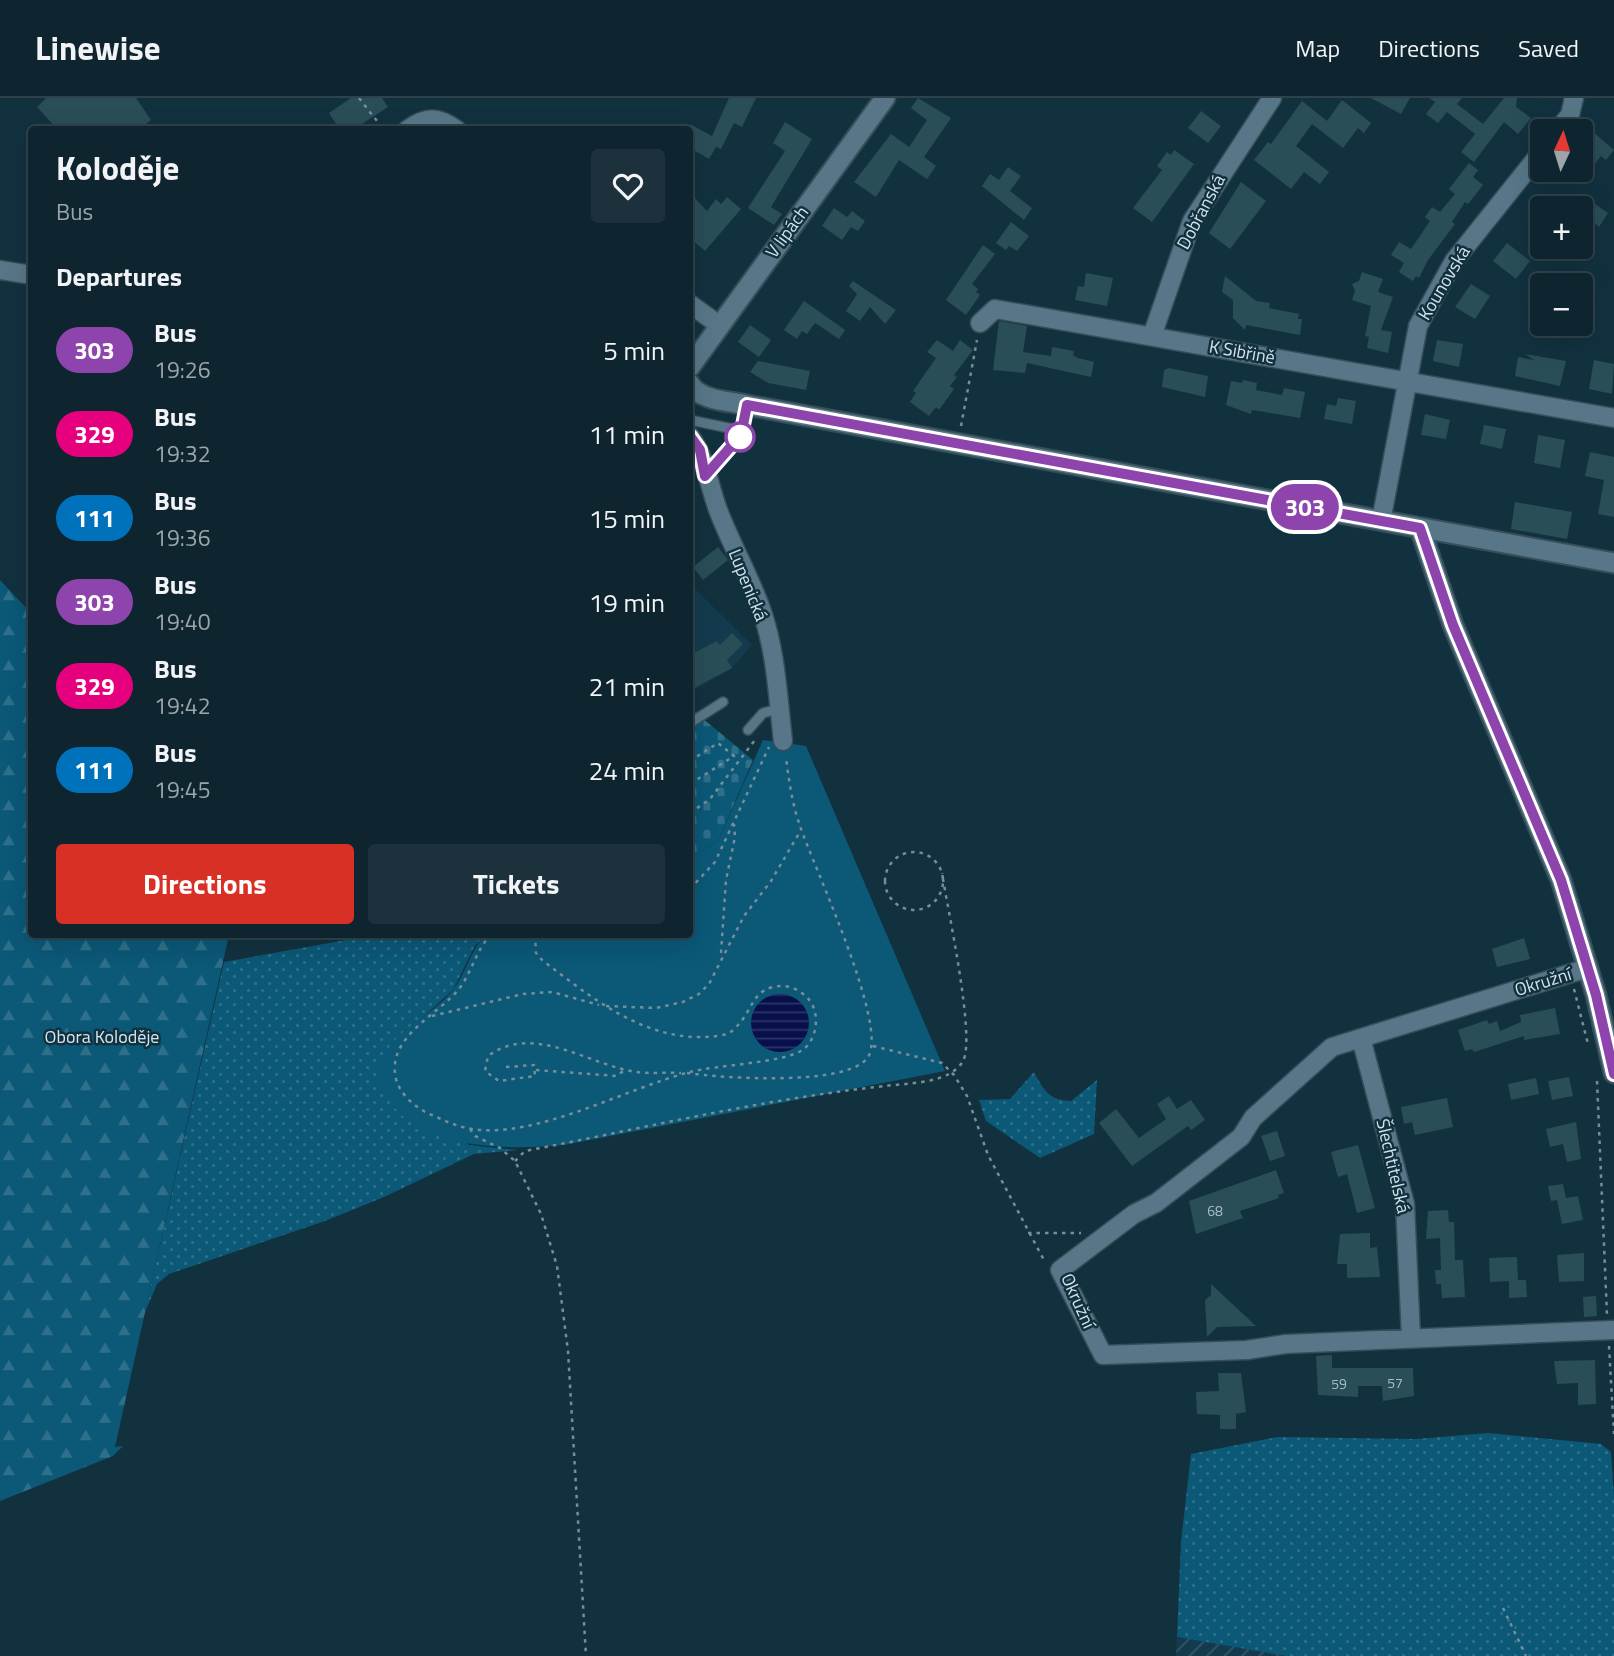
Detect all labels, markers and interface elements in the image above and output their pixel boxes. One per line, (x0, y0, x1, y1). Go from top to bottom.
text: Linewise (35, 23, 161, 73)
text: Map (1295, 30, 1340, 66)
text: Directions (1378, 30, 1480, 66)
text: Saved (1518, 30, 1579, 66)
north arrow (1530, 119, 1592, 182)
map controls (1530, 119, 1593, 336)
text: Koloděje (56, 143, 179, 193)
button: heart (591, 149, 665, 223)
street label: Dobřanská (1170, 169, 1232, 254)
text: Bus (56, 194, 93, 229)
button: + (1530, 196, 1593, 259)
street label: V lipách (758, 200, 815, 263)
street label: Kounovská (1411, 240, 1476, 325)
text: Departures (56, 257, 182, 296)
button: − (1530, 273, 1593, 336)
text: Bus (154, 313, 196, 352)
text: 5 min (603, 331, 665, 370)
text: 303 (74, 332, 115, 368)
street label: K Sibřině (1207, 332, 1277, 371)
text: 19:26 (154, 352, 211, 387)
text: Bus (154, 397, 196, 436)
text: 11 min (589, 415, 665, 454)
text: 329 (74, 416, 115, 452)
unlabelled marker (725, 422, 755, 452)
text: 19:32 (154, 436, 211, 471)
text: Bus (154, 481, 196, 520)
line badge: 303 (1265, 484, 1345, 530)
text: 303 (1285, 489, 1325, 525)
text: 15 min (589, 499, 665, 538)
text: 111 (74, 500, 115, 536)
text: 19:36 (154, 520, 211, 555)
street label: Lupenická (722, 545, 775, 625)
text: Bus (154, 565, 196, 604)
text: 19 min (589, 583, 665, 622)
text: 303 (74, 584, 115, 620)
text: 19:40 (154, 604, 211, 639)
text: Bus (154, 649, 196, 688)
text: 21 min (589, 667, 665, 706)
text: 329 (74, 668, 115, 704)
text: 19:42 (154, 688, 211, 723)
text: Bus (154, 733, 196, 772)
text: 24 min (589, 751, 665, 790)
text: 111 (74, 752, 115, 788)
text: 19:45 (154, 772, 211, 807)
button: Directions (56, 844, 354, 924)
button: Tickets (368, 844, 665, 924)
street label: Okružní (1511, 960, 1577, 1003)
park label: Obora Koloděje (45, 1023, 159, 1050)
street label: Šlechtitelská (1370, 1116, 1417, 1216)
house number: 68 (1207, 1200, 1223, 1221)
street label: Okružní (1054, 1269, 1103, 1335)
house number: 57 (1387, 1372, 1403, 1393)
house number: 59 (1331, 1373, 1347, 1394)

